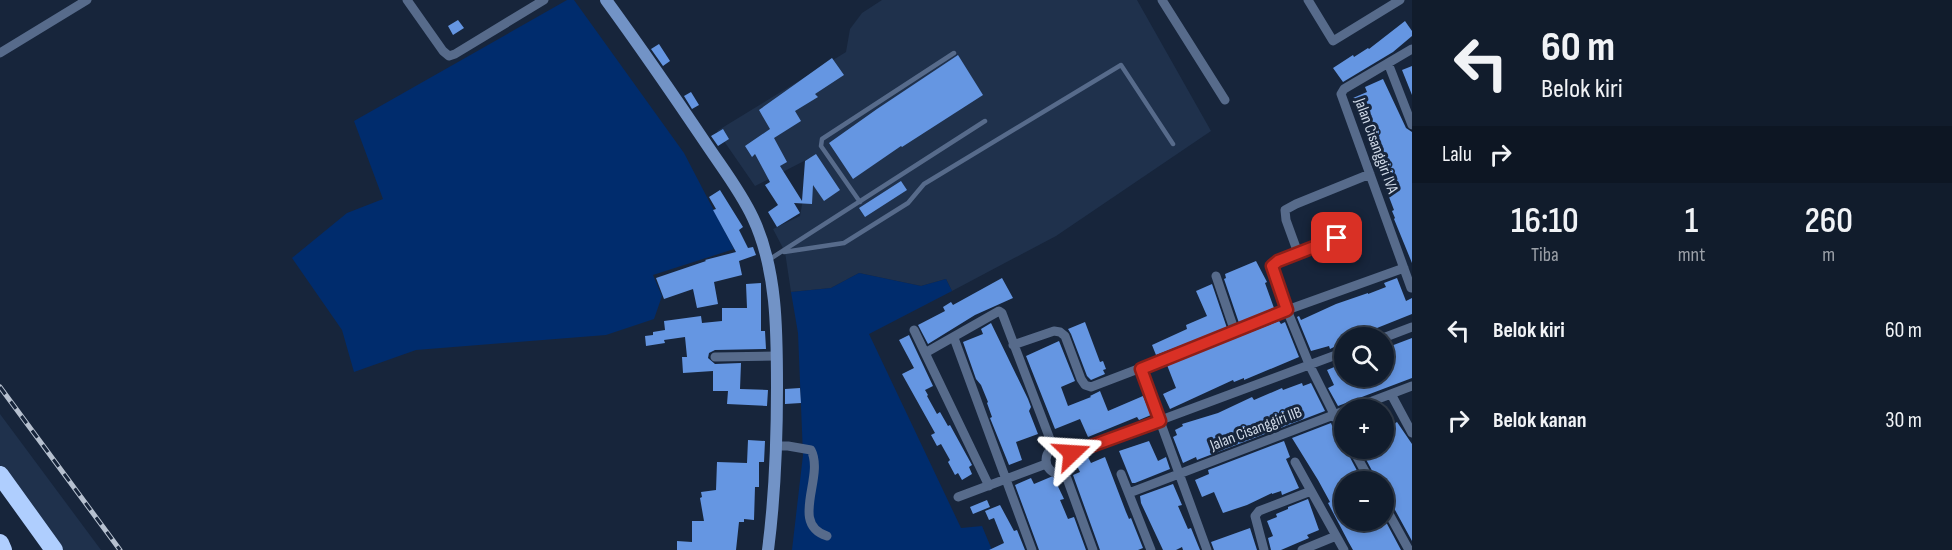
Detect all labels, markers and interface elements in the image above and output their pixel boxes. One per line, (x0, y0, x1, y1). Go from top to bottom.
text: 60 m (1541, 22, 1615, 73)
icon: left (1442, 24, 1520, 102)
text: Belok kiri (1541, 73, 1623, 105)
street label: Jalan Cisanggiri IVA (1350, 95, 1402, 196)
icon: right (1484, 138, 1517, 171)
text: Lalu (1442, 141, 1472, 168)
text: 16:10 (1511, 200, 1579, 243)
text: 1 (1685, 200, 1698, 243)
text: 260 (1804, 200, 1853, 243)
pin (1311, 212, 1362, 263)
icon: arrive (1320, 221, 1353, 254)
text: Tiba (1531, 243, 1559, 267)
text: mnt (1678, 243, 1705, 267)
text: m (1822, 243, 1835, 267)
icon: left (1442, 314, 1475, 347)
text: Belok kiri (1493, 317, 1565, 344)
text: 60 m (1885, 317, 1922, 344)
map controls (1334, 327, 1394, 531)
button: search (1334, 327, 1394, 387)
button: + (1334, 399, 1394, 459)
street label: Jalan Cisanggiri IIB (1206, 403, 1305, 456)
icon: right (1442, 404, 1475, 437)
text: Belok kanan (1493, 407, 1586, 434)
text: 30 m (1885, 407, 1922, 434)
position arrow (1040, 421, 1104, 485)
button: − (1334, 471, 1394, 531)

